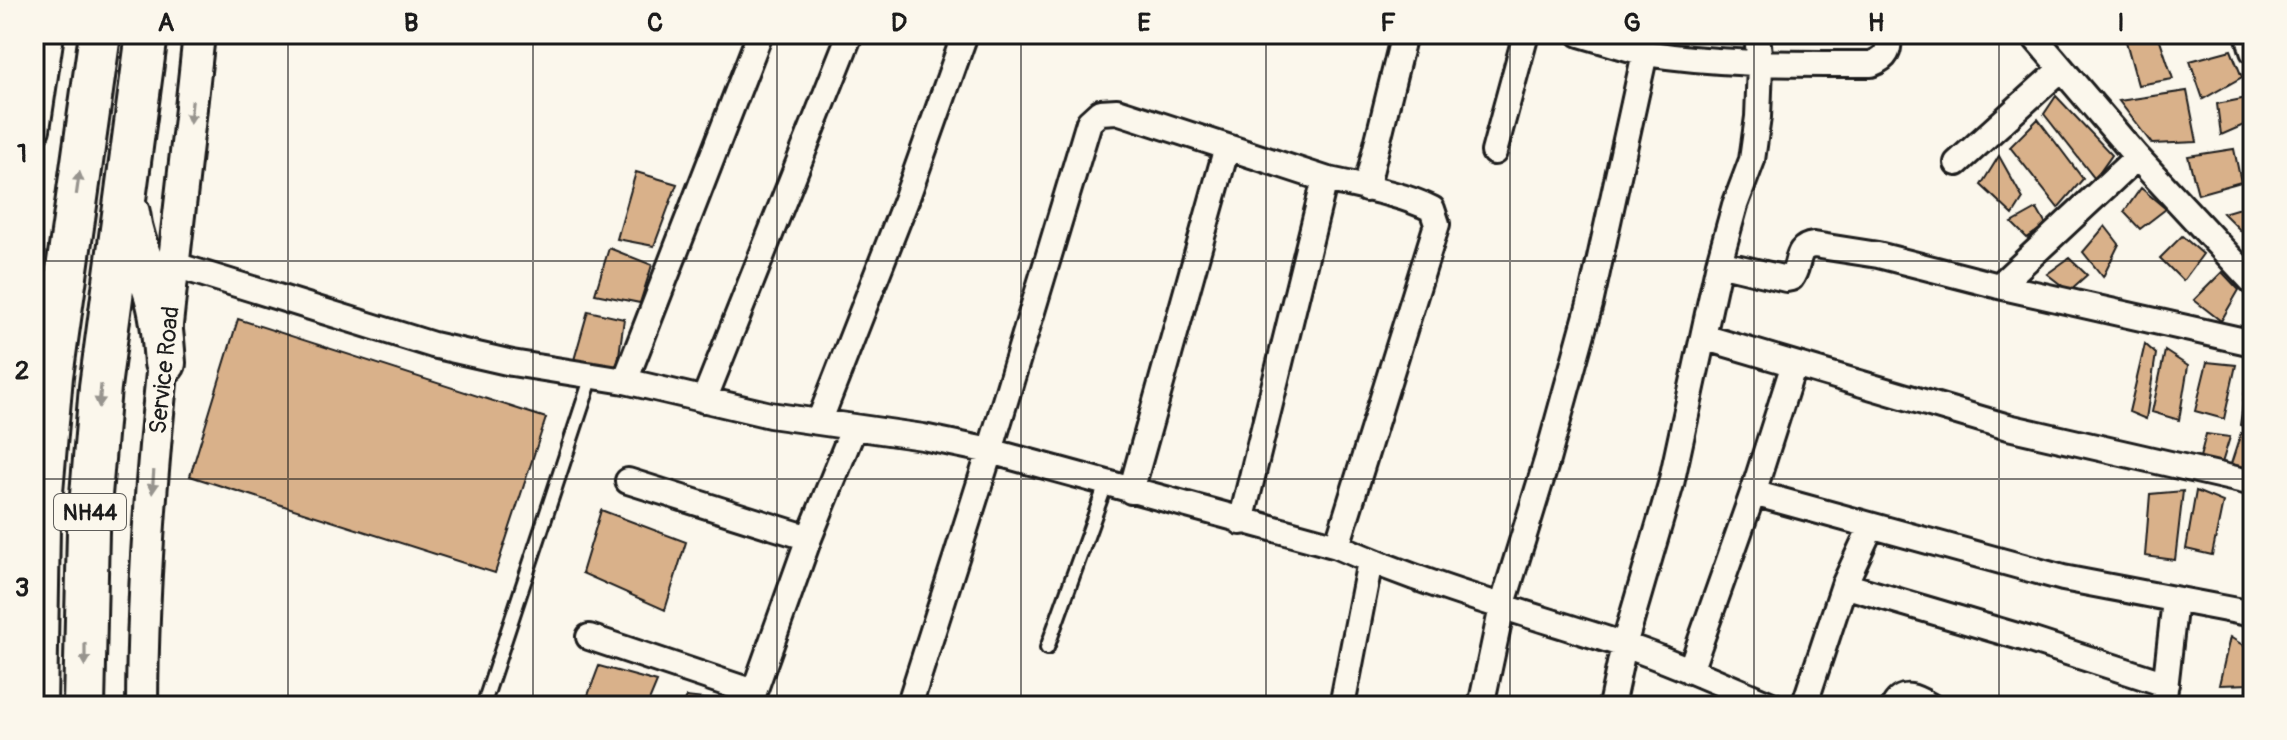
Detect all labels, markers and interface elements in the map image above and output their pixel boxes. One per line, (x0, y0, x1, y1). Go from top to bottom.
text: A (158, 7, 175, 39)
text: B (404, 7, 418, 39)
text: C (647, 7, 663, 39)
text: D (891, 7, 907, 39)
text: E (1137, 7, 1151, 39)
text: F (1380, 7, 1396, 39)
text: G (1623, 7, 1641, 39)
text: H (1868, 7, 1884, 39)
text: I (2117, 7, 2125, 39)
one-way arrow (184, 100, 197, 125)
text: 1 (17, 138, 27, 170)
one-way arrow (72, 170, 85, 195)
street label: Service Road (143, 305, 186, 435)
text: 2 (15, 355, 29, 387)
one-way arrow (93, 383, 106, 408)
one-way arrow (146, 470, 159, 495)
road number: NH44 (54, 494, 126, 530)
text: 3 (15, 572, 29, 604)
one-way arrow (79, 643, 91, 668)

